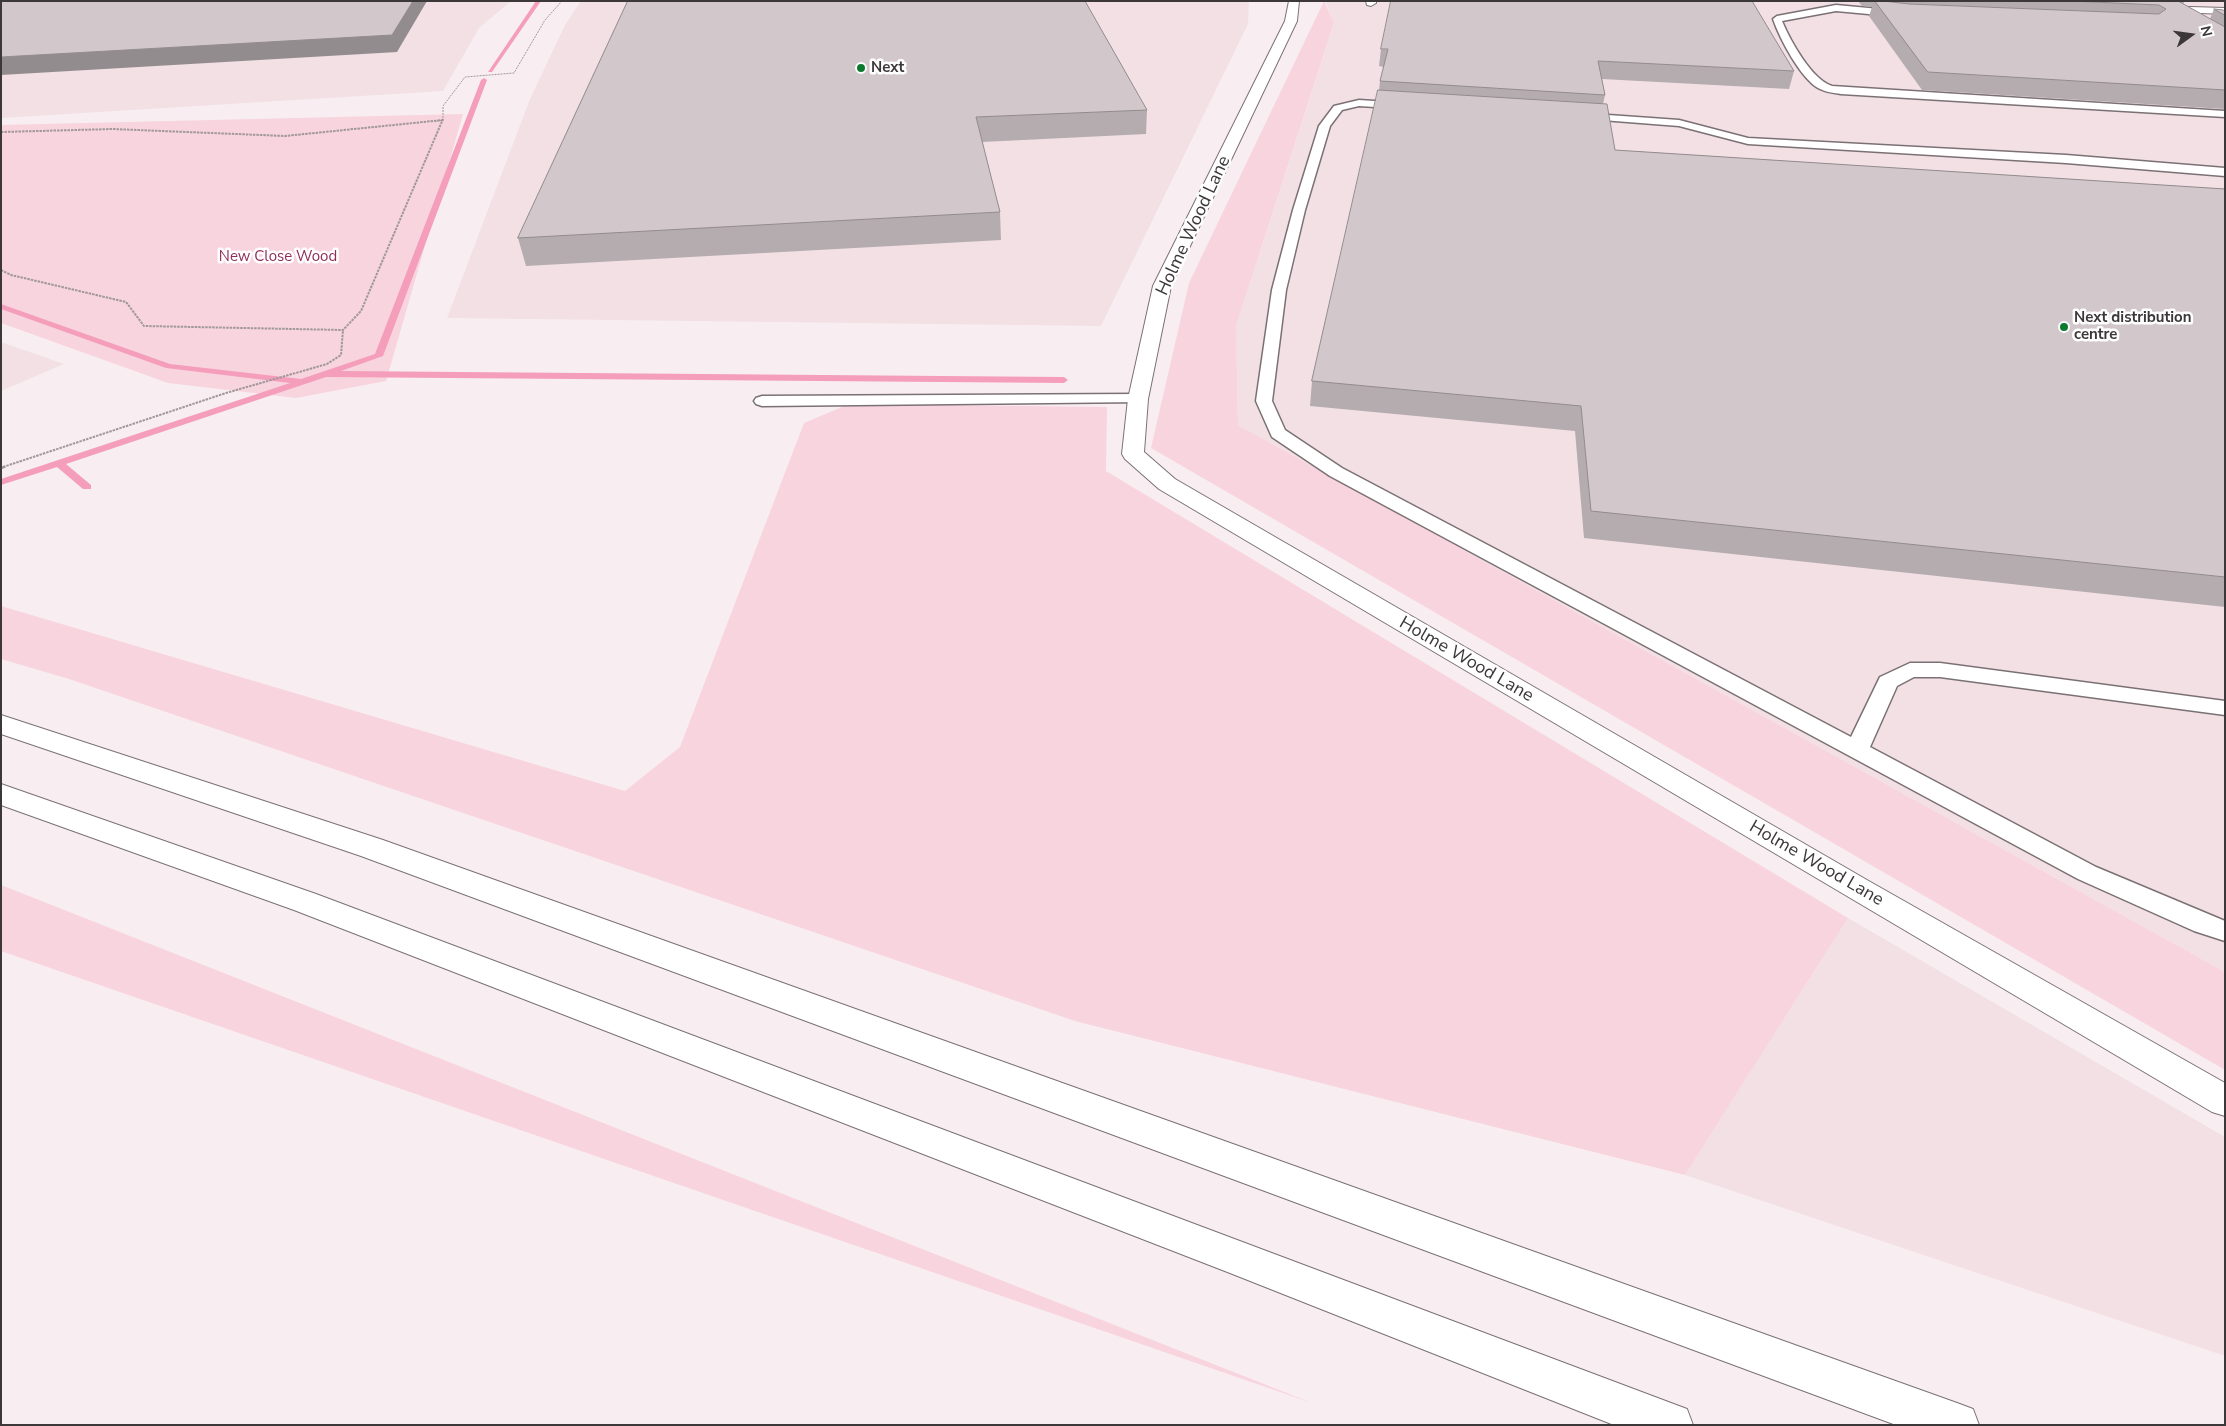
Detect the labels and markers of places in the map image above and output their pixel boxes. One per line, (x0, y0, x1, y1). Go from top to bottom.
place label: Next (871, 59, 904, 77)
marker: Next (855, 62, 867, 74)
place label: Next distribution centre (2074, 309, 2192, 344)
marker: Next distribution centre (2058, 321, 2070, 333)

